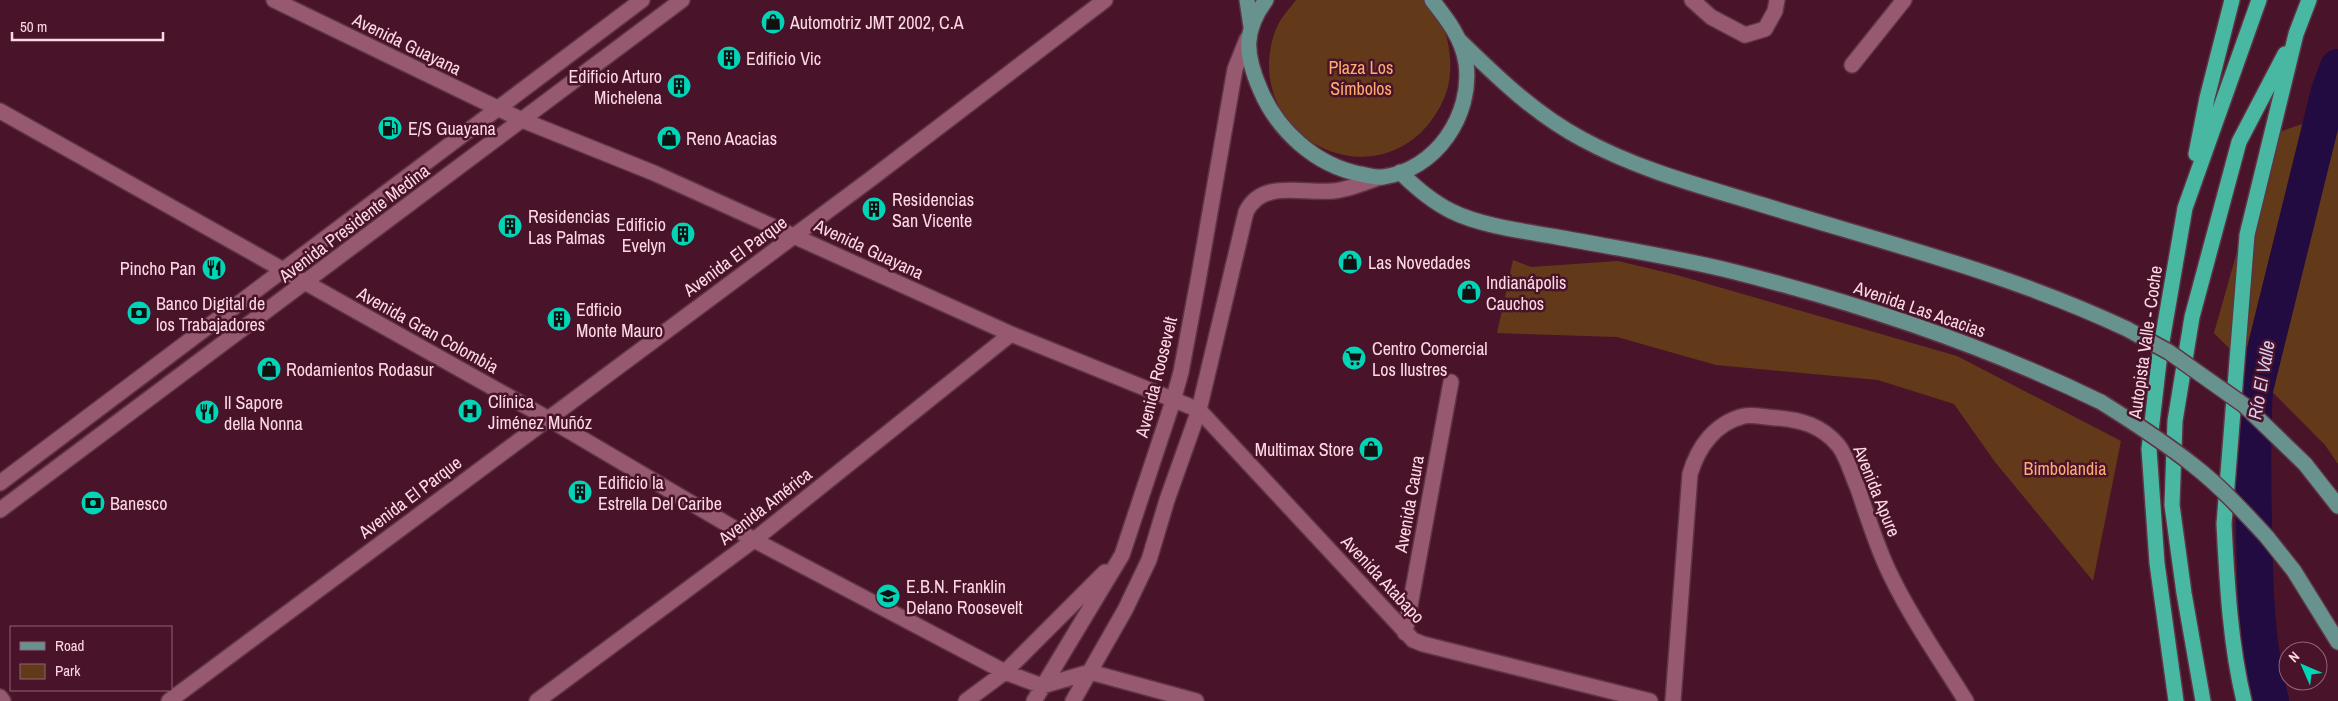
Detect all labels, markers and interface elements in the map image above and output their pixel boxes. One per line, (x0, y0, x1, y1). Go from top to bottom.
street label: Avenida Guayana (348, 6, 465, 81)
shop icon: Automotriz JMT 2002, C.A (760, 9, 786, 35)
scale bar (12, 10, 164, 42)
place label: Automotriz JMT 2002, C.A (789, 10, 964, 35)
text: 50 m (20, 16, 47, 37)
building icon: Edificio Vic (716, 45, 742, 71)
place label: Edificio Vic (746, 46, 821, 71)
park label: Plaza Los Símbolos (1329, 55, 1393, 101)
place label: Edificio Arturo Michelena (568, 64, 662, 110)
building icon: Edificio Arturo Michelena (666, 73, 692, 99)
fuel station icon: E/S Guayana (377, 115, 403, 141)
place label: E/S Guayana (408, 116, 496, 141)
shop icon: Reno Acacias (656, 125, 682, 151)
place label: Reno Acacias (686, 126, 777, 151)
street label: Avenida Presidente Medina (273, 158, 434, 289)
place label: Residencias San Vicente (892, 187, 974, 233)
building icon: Residencias San Vicente (861, 196, 887, 222)
place label: Residencias Las Palmas (528, 204, 610, 250)
street label: Avenida El Parque (677, 210, 792, 303)
place label: Edificio Evelyn (616, 212, 666, 258)
street label: Avenida Guayana (809, 212, 928, 285)
building icon: Residencias Las Palmas (497, 213, 523, 239)
building icon: Edificio Evelyn (670, 221, 696, 247)
shop icon: Las Novedades (1337, 249, 1363, 275)
place label: Las Novedades (1368, 250, 1471, 275)
restaurant icon: Pincho Pan (201, 255, 227, 281)
place label: Pincho Pan (120, 256, 196, 281)
street label: Autopista Valle - Coche (2122, 264, 2168, 421)
place label: Indianápolis Cauchos (1486, 270, 1566, 316)
street label: Avenida Las Acacias (1850, 274, 1989, 343)
shop icon: Indianápolis Cauchos (1456, 279, 1482, 305)
street label: Avenida Gran Colombia (352, 280, 503, 379)
place label: Banco Digital de los Trabajadores (156, 291, 265, 337)
place label: Edficio Monte Mauro (576, 297, 663, 343)
bank icon: Banco Digital de los Trabajadores (126, 300, 152, 326)
building icon: Edficio Monte Mauro (546, 306, 572, 332)
street label: Avenida Roosevelt (1129, 314, 1183, 441)
place label: Centro Comercial Los Ilustres (1372, 336, 1488, 382)
water label: Río El Valle (2241, 338, 2281, 422)
supermarket icon: Centro Comercial Los Ilustres (1341, 345, 1367, 371)
shop icon: Rodamientos Rodasur (256, 356, 282, 382)
place label: Rodamientos Rodasur (286, 357, 434, 382)
place label: Clínica Jiménez Muñóz (488, 389, 592, 435)
place label: Il Sapore della Nonna (224, 390, 303, 436)
hospital icon: Clínica Jiménez Muñóz (457, 398, 483, 424)
restaurant icon: Il Sapore della Nonna (194, 399, 220, 425)
shop icon: Multimax Store (1358, 436, 1384, 462)
place label: Multimax Store (1255, 437, 1354, 462)
street label: Avenida Apure (1847, 441, 1907, 540)
street label: Avenida El Parque (353, 450, 467, 545)
street label: Avenida Caura (1388, 453, 1430, 556)
park label: Bimbolandia (2024, 456, 2106, 481)
street label: Avenida América (712, 462, 817, 551)
place label: Edificio la Estrella Del Caribe (598, 470, 722, 516)
building icon: Edificio la Estrella Del Caribe (567, 479, 593, 505)
bank icon: Banesco (80, 490, 106, 516)
place label: Banesco (110, 491, 167, 516)
street label: Avenida Atabapo (1335, 529, 1430, 629)
place label: E.B.N. Franklin Delano Roosevelt (906, 574, 1023, 620)
school or university icon: E.B.N. Franklin Delano Roosevelt (875, 583, 901, 609)
legend (10, 626, 172, 691)
text: Road (55, 635, 84, 656)
north arrow (2278, 641, 2328, 691)
text: N (2285, 648, 2303, 666)
text: Park (55, 660, 81, 681)

